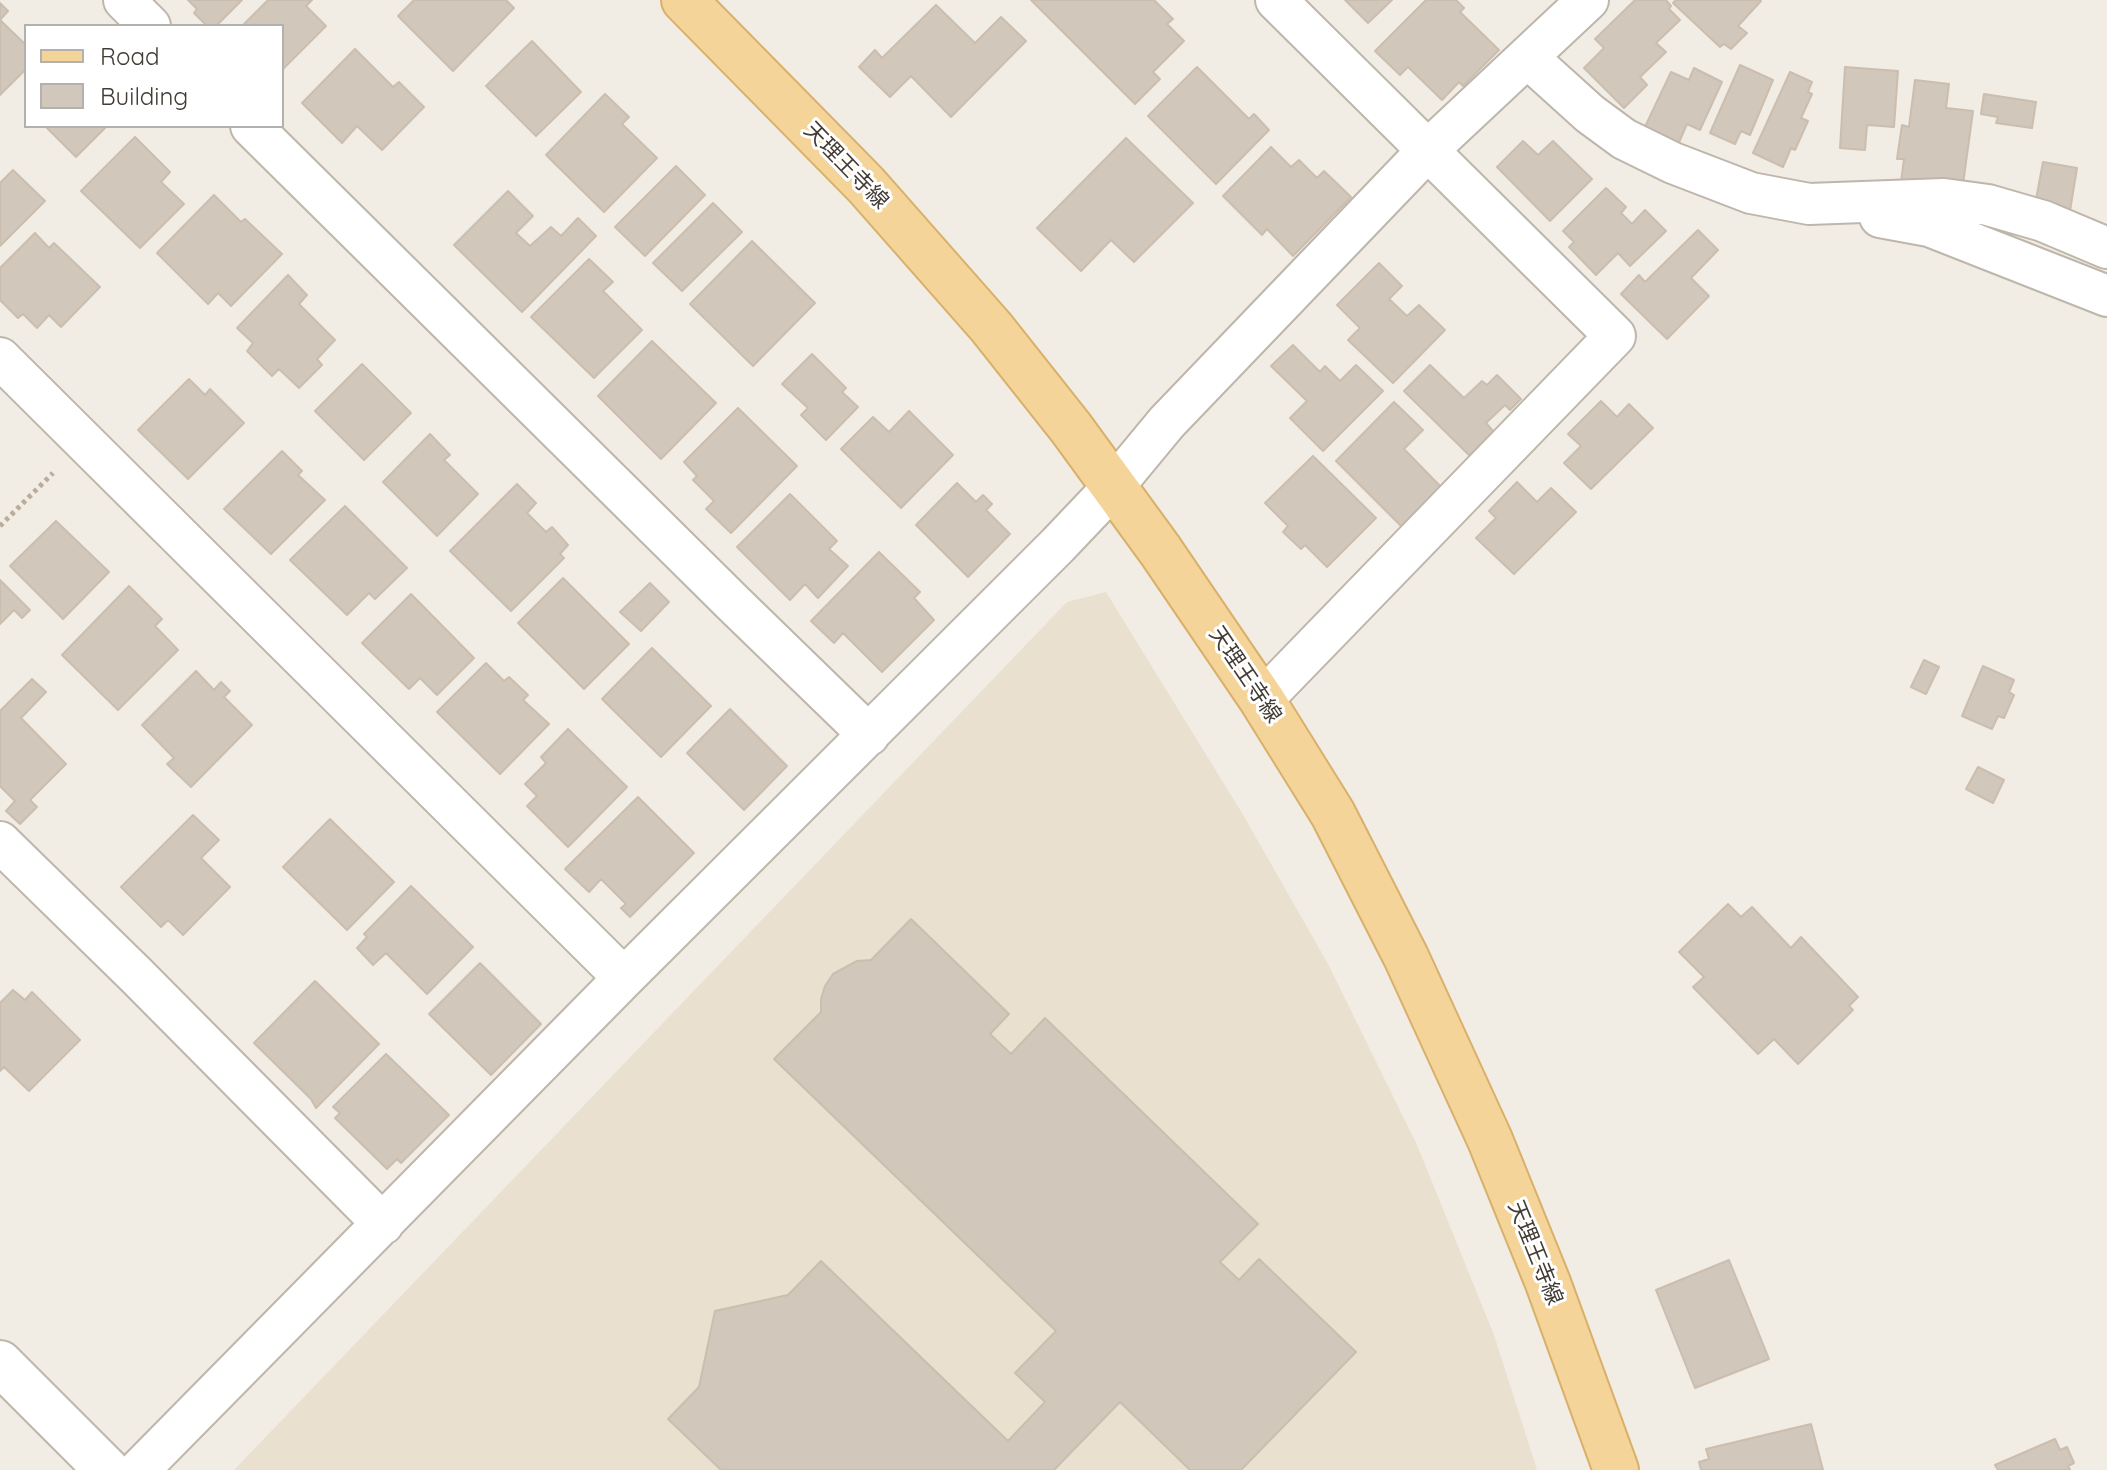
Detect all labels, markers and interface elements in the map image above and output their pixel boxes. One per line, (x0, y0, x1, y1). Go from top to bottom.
legend (24, 24, 284, 128)
text: Road (100, 41, 160, 71)
text: Building (100, 81, 188, 111)
street label: 天理王寺線 (798, 117, 894, 215)
street label: 天理王寺線 (1203, 622, 1287, 728)
street label: 天理王寺線 (1502, 1197, 1568, 1309)

